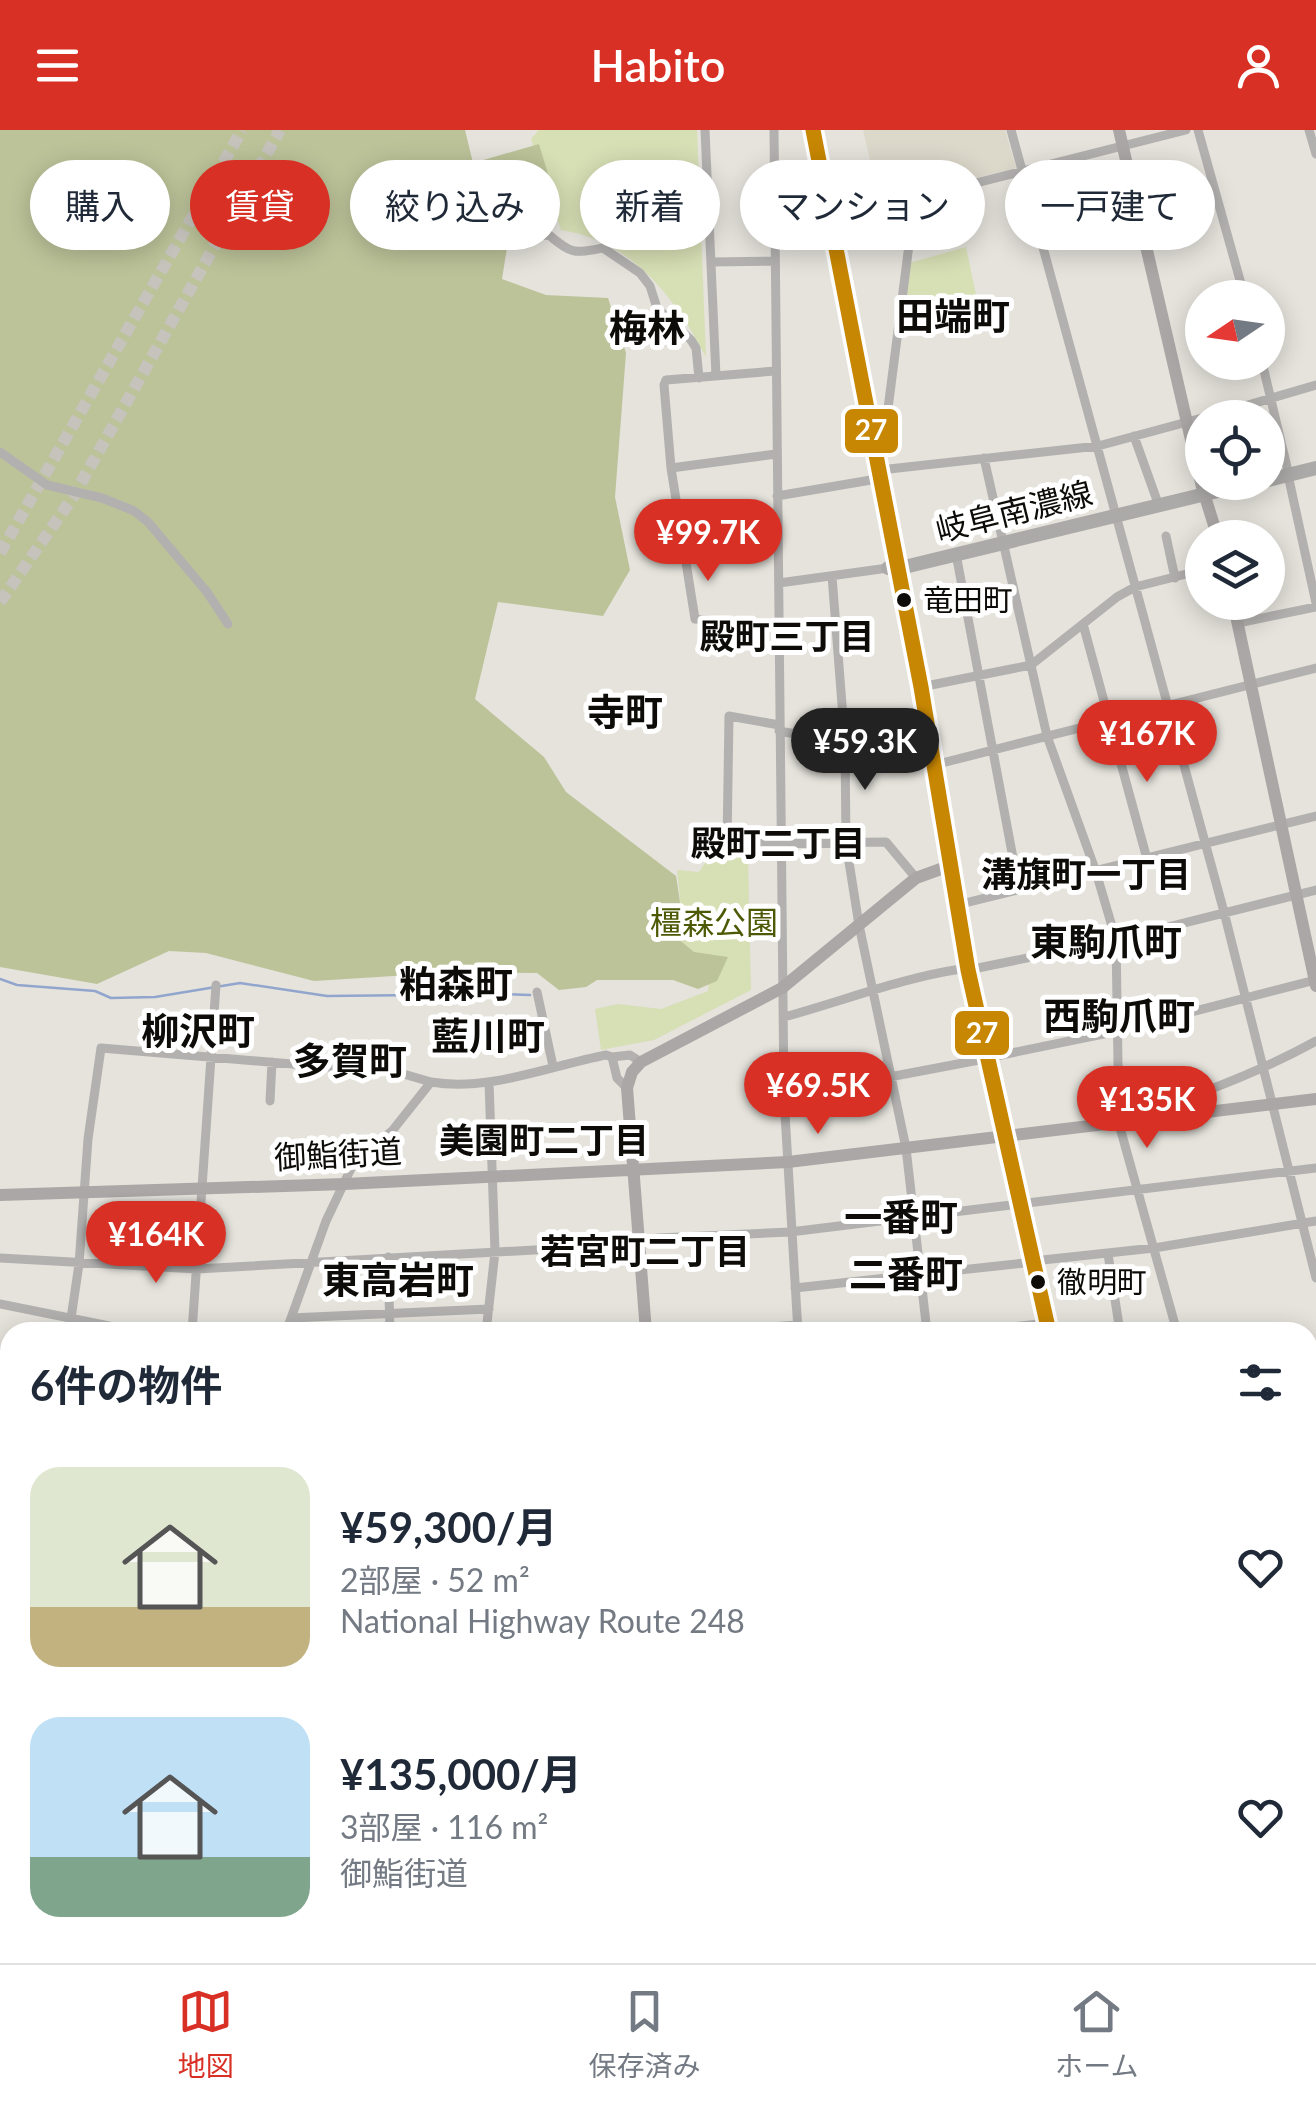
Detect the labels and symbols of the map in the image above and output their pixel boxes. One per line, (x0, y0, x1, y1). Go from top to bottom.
north arrow (1185, 280, 1285, 380)
district label: 田端町 (896, 292, 1010, 338)
district label: 梅林 (609, 304, 685, 350)
line badge: 27 (843, 407, 900, 455)
text: 27 (855, 412, 887, 446)
street label: 岐阜南濃線 (931, 472, 1096, 549)
pin: ¥99.7K (627, 499, 789, 584)
place label: 竜田町 (923, 581, 1013, 617)
marker: 竜田町 (894, 590, 914, 610)
district label: 殿町三丁目 (699, 614, 875, 656)
district label: 寺町 (587, 688, 663, 734)
pin: ¥167K (1077, 700, 1217, 785)
pin: ¥59.3K (784, 708, 946, 793)
district label: 殿町二丁目 (690, 821, 866, 863)
district label: 溝旗町一丁目 (981, 852, 1191, 894)
park label: 橿森公園 (650, 902, 778, 941)
district label: 東駒爪町 (1030, 918, 1182, 964)
district label: 粕森町 (399, 960, 513, 1006)
district label: 西駒爪町 (1043, 992, 1195, 1038)
district label: 柳沢町 (141, 1007, 255, 1053)
line badge: 27 (953, 1009, 1011, 1057)
district label: 藍川町 (431, 1012, 545, 1058)
text: 27 (966, 1015, 998, 1049)
district label: 多賀町 (293, 1037, 407, 1083)
pin: ¥69.5K (737, 1052, 899, 1137)
pin: ¥135K (1077, 1066, 1217, 1151)
district label: 美園町二丁目 (439, 1118, 649, 1160)
street label: 御鮨街道 (273, 1131, 403, 1176)
district label: 一番町 (844, 1193, 958, 1239)
pin: ¥164K (86, 1201, 226, 1286)
district label: 若宮町二丁目 (540, 1229, 750, 1271)
district label: 二番町 (849, 1250, 963, 1296)
district label: 東高岩町 (322, 1256, 474, 1302)
place label: 徹明町 (1057, 1263, 1147, 1299)
marker: 徹明町 (1028, 1272, 1048, 1292)

